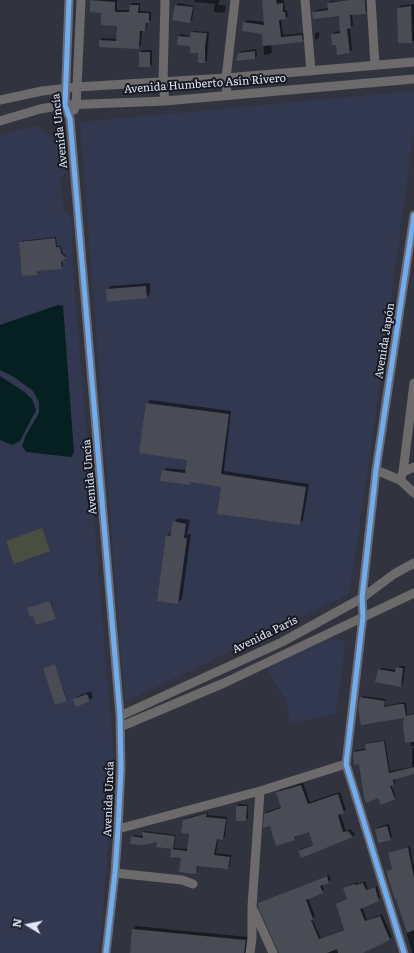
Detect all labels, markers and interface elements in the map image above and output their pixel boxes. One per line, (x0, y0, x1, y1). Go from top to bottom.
street label: Avenida Humberto Asín Rivero (124, 72, 286, 96)
street label: Avenida Uncía (49, 93, 71, 169)
street label: Avenida Japón (372, 302, 398, 380)
street label: Avenida Uncía (80, 439, 100, 515)
street label: Avenida París (230, 614, 300, 656)
street label: Avenida Uncía (101, 761, 117, 837)
north arrow (8, 905, 48, 945)
text: N (8, 917, 25, 929)

